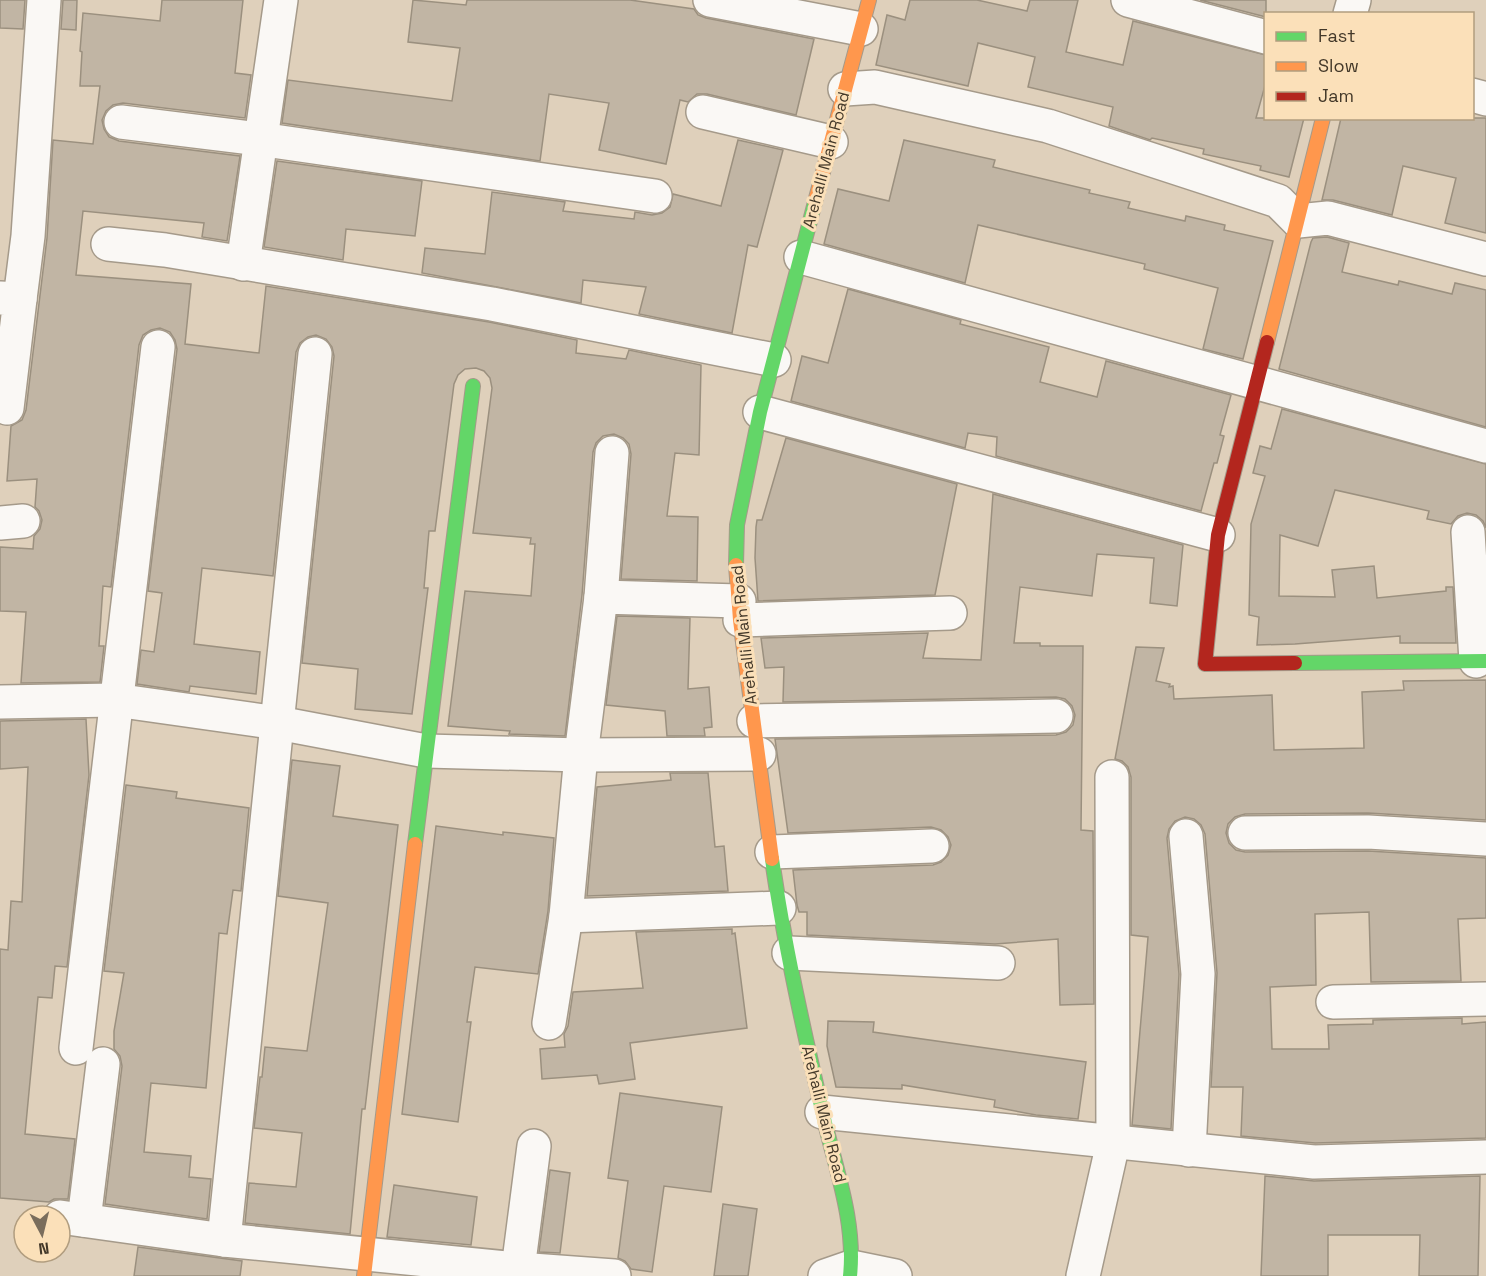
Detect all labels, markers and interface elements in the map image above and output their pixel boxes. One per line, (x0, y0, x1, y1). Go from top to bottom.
legend (1264, 12, 1474, 120)
text: Fast (1318, 24, 1355, 47)
text: Slow (1318, 54, 1359, 77)
text: Jam (1318, 84, 1354, 107)
street label: Arehalli Main Road (798, 90, 854, 230)
street label: Arehalli Main Road (726, 564, 762, 706)
street label: Arehalli Main Road (797, 1043, 851, 1185)
north arrow (12, 1204, 72, 1264)
text: N (37, 1237, 50, 1259)

